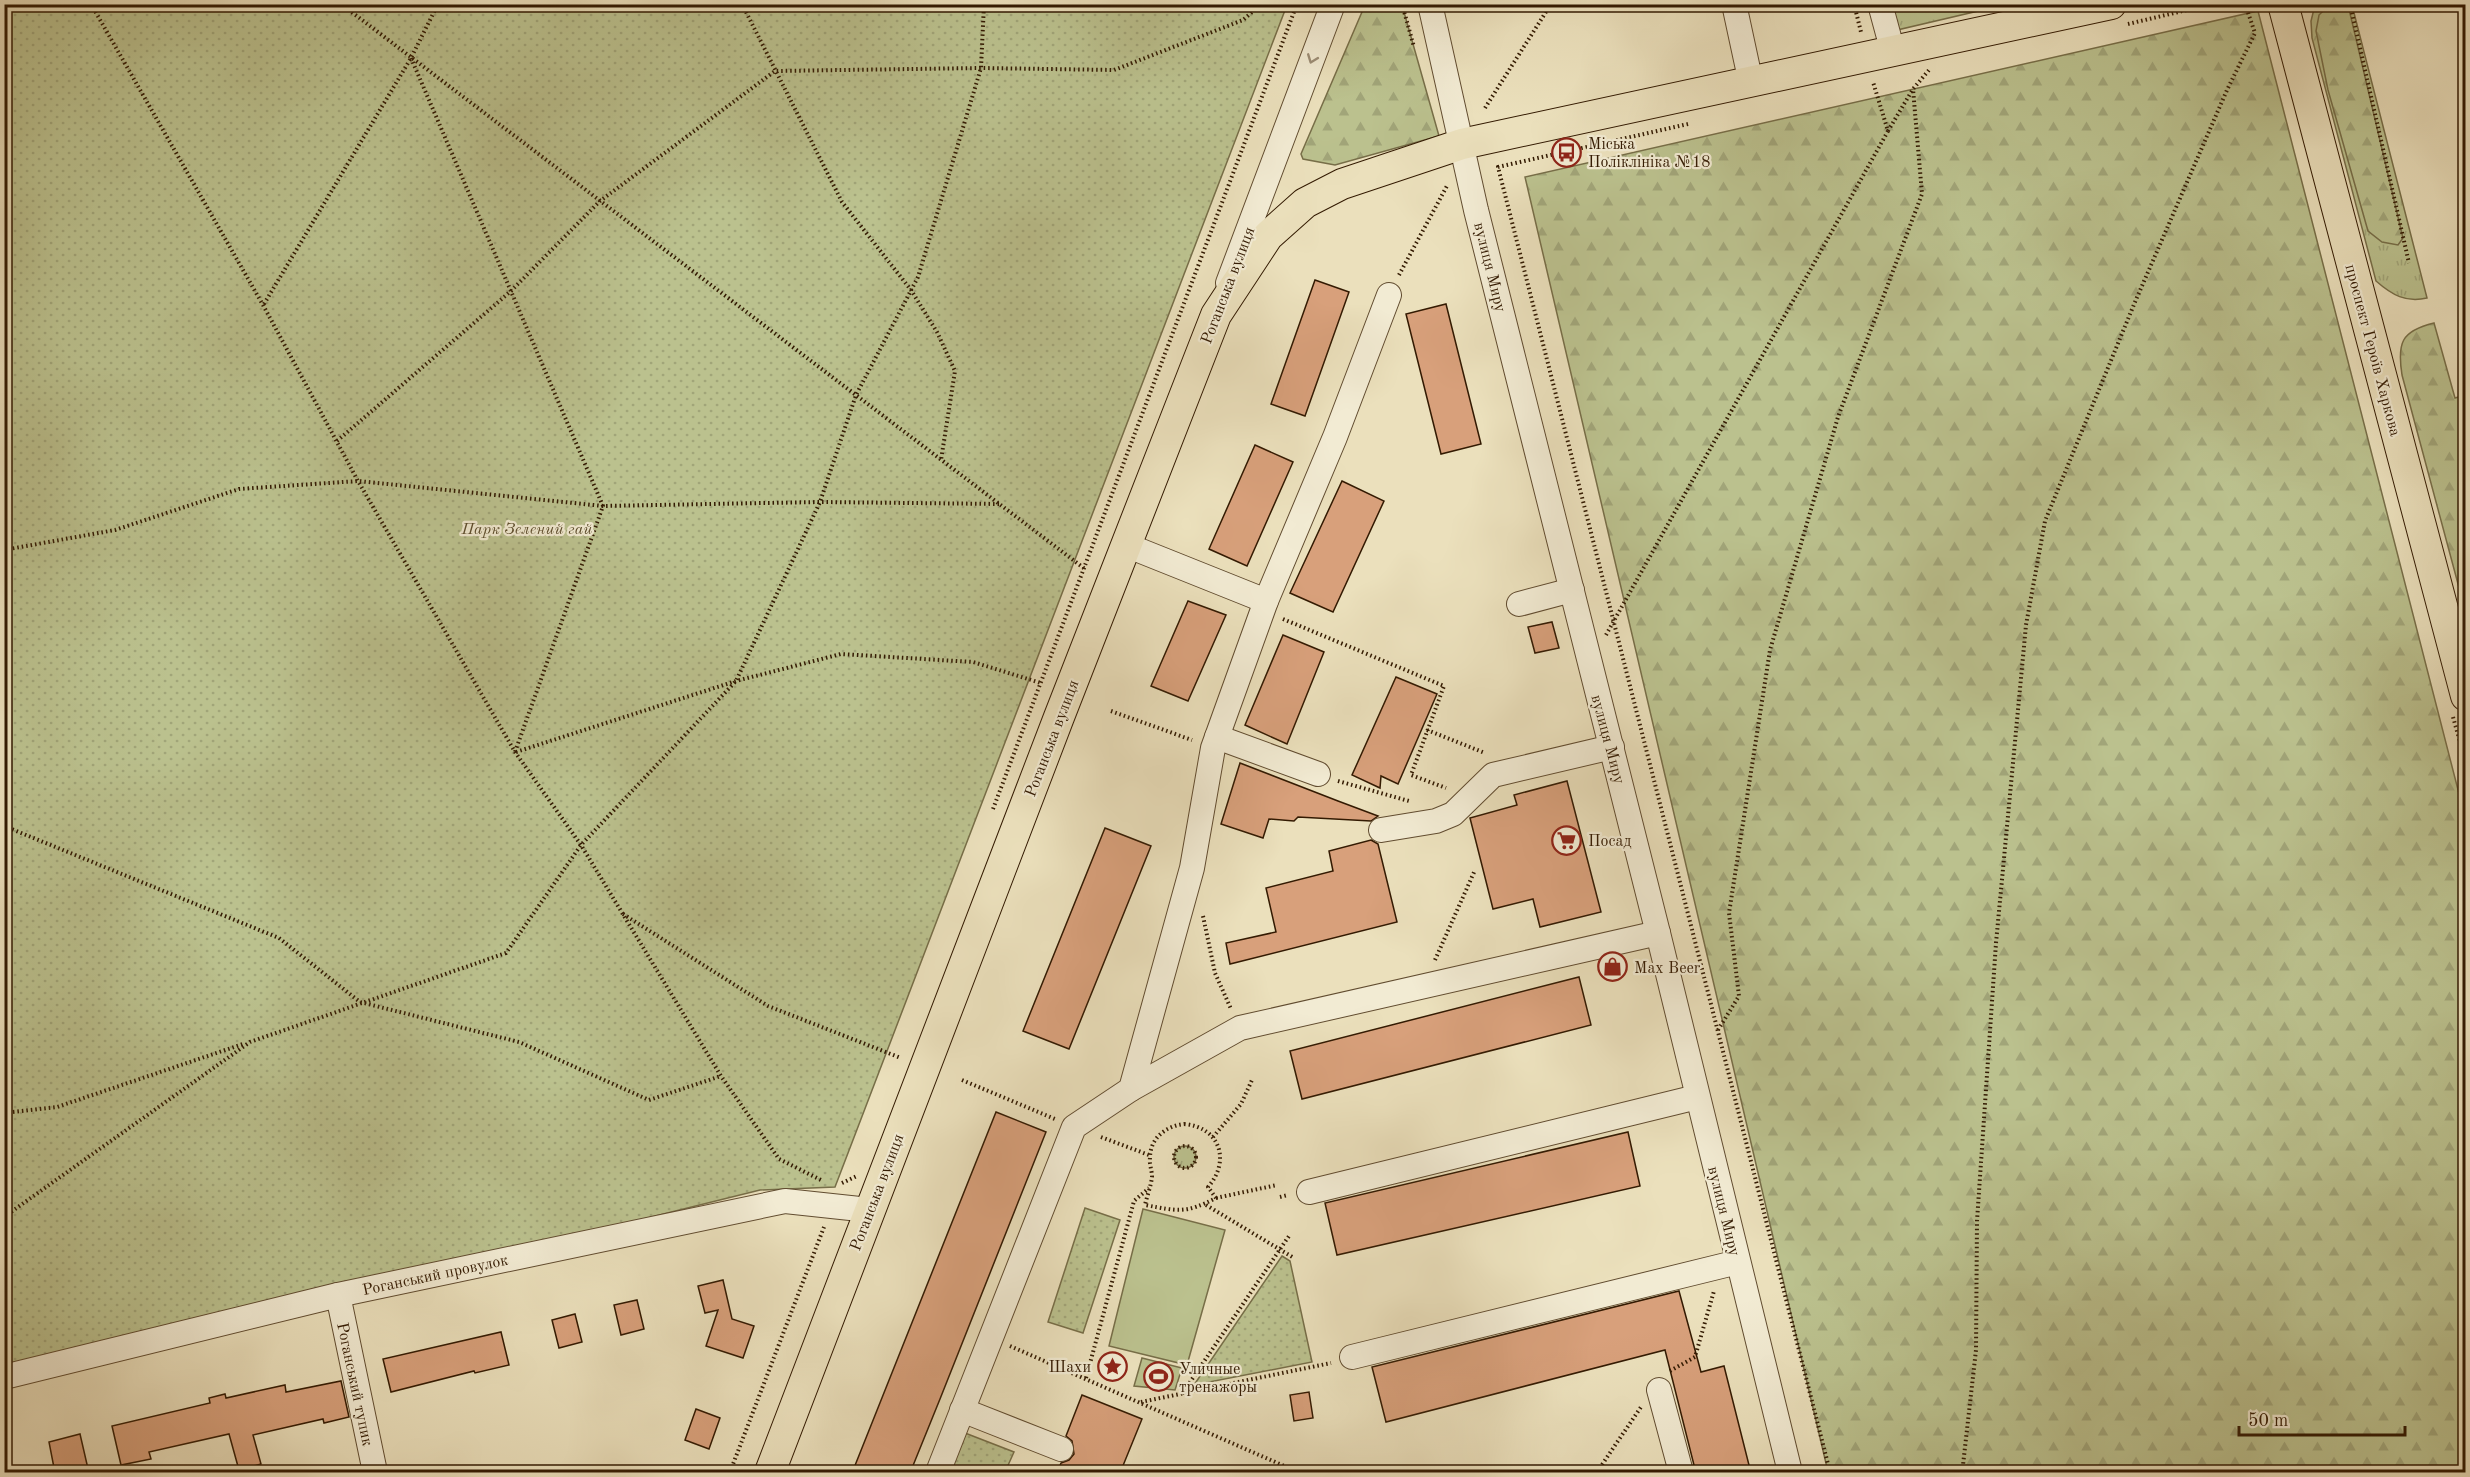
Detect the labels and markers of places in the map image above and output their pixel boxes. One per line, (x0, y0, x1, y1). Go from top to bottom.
bus stop icon: Міська Поліклініка №18 (1551, 136, 1583, 168)
place label: Міська Поліклініка №18 (1588, 137, 1711, 171)
supermarket icon: Посад (1551, 824, 1583, 856)
place label: Посад (1588, 834, 1631, 850)
shop icon: Max Beer (1597, 951, 1629, 983)
place label: Max Beer (1634, 961, 1701, 977)
place icon: Шахи (1096, 1350, 1128, 1382)
place label: Шахи (1049, 1360, 1091, 1376)
sports icon: Уличные тренажоры (1142, 1361, 1174, 1393)
place label: Уличные тренажоры (1179, 1362, 1257, 1396)

